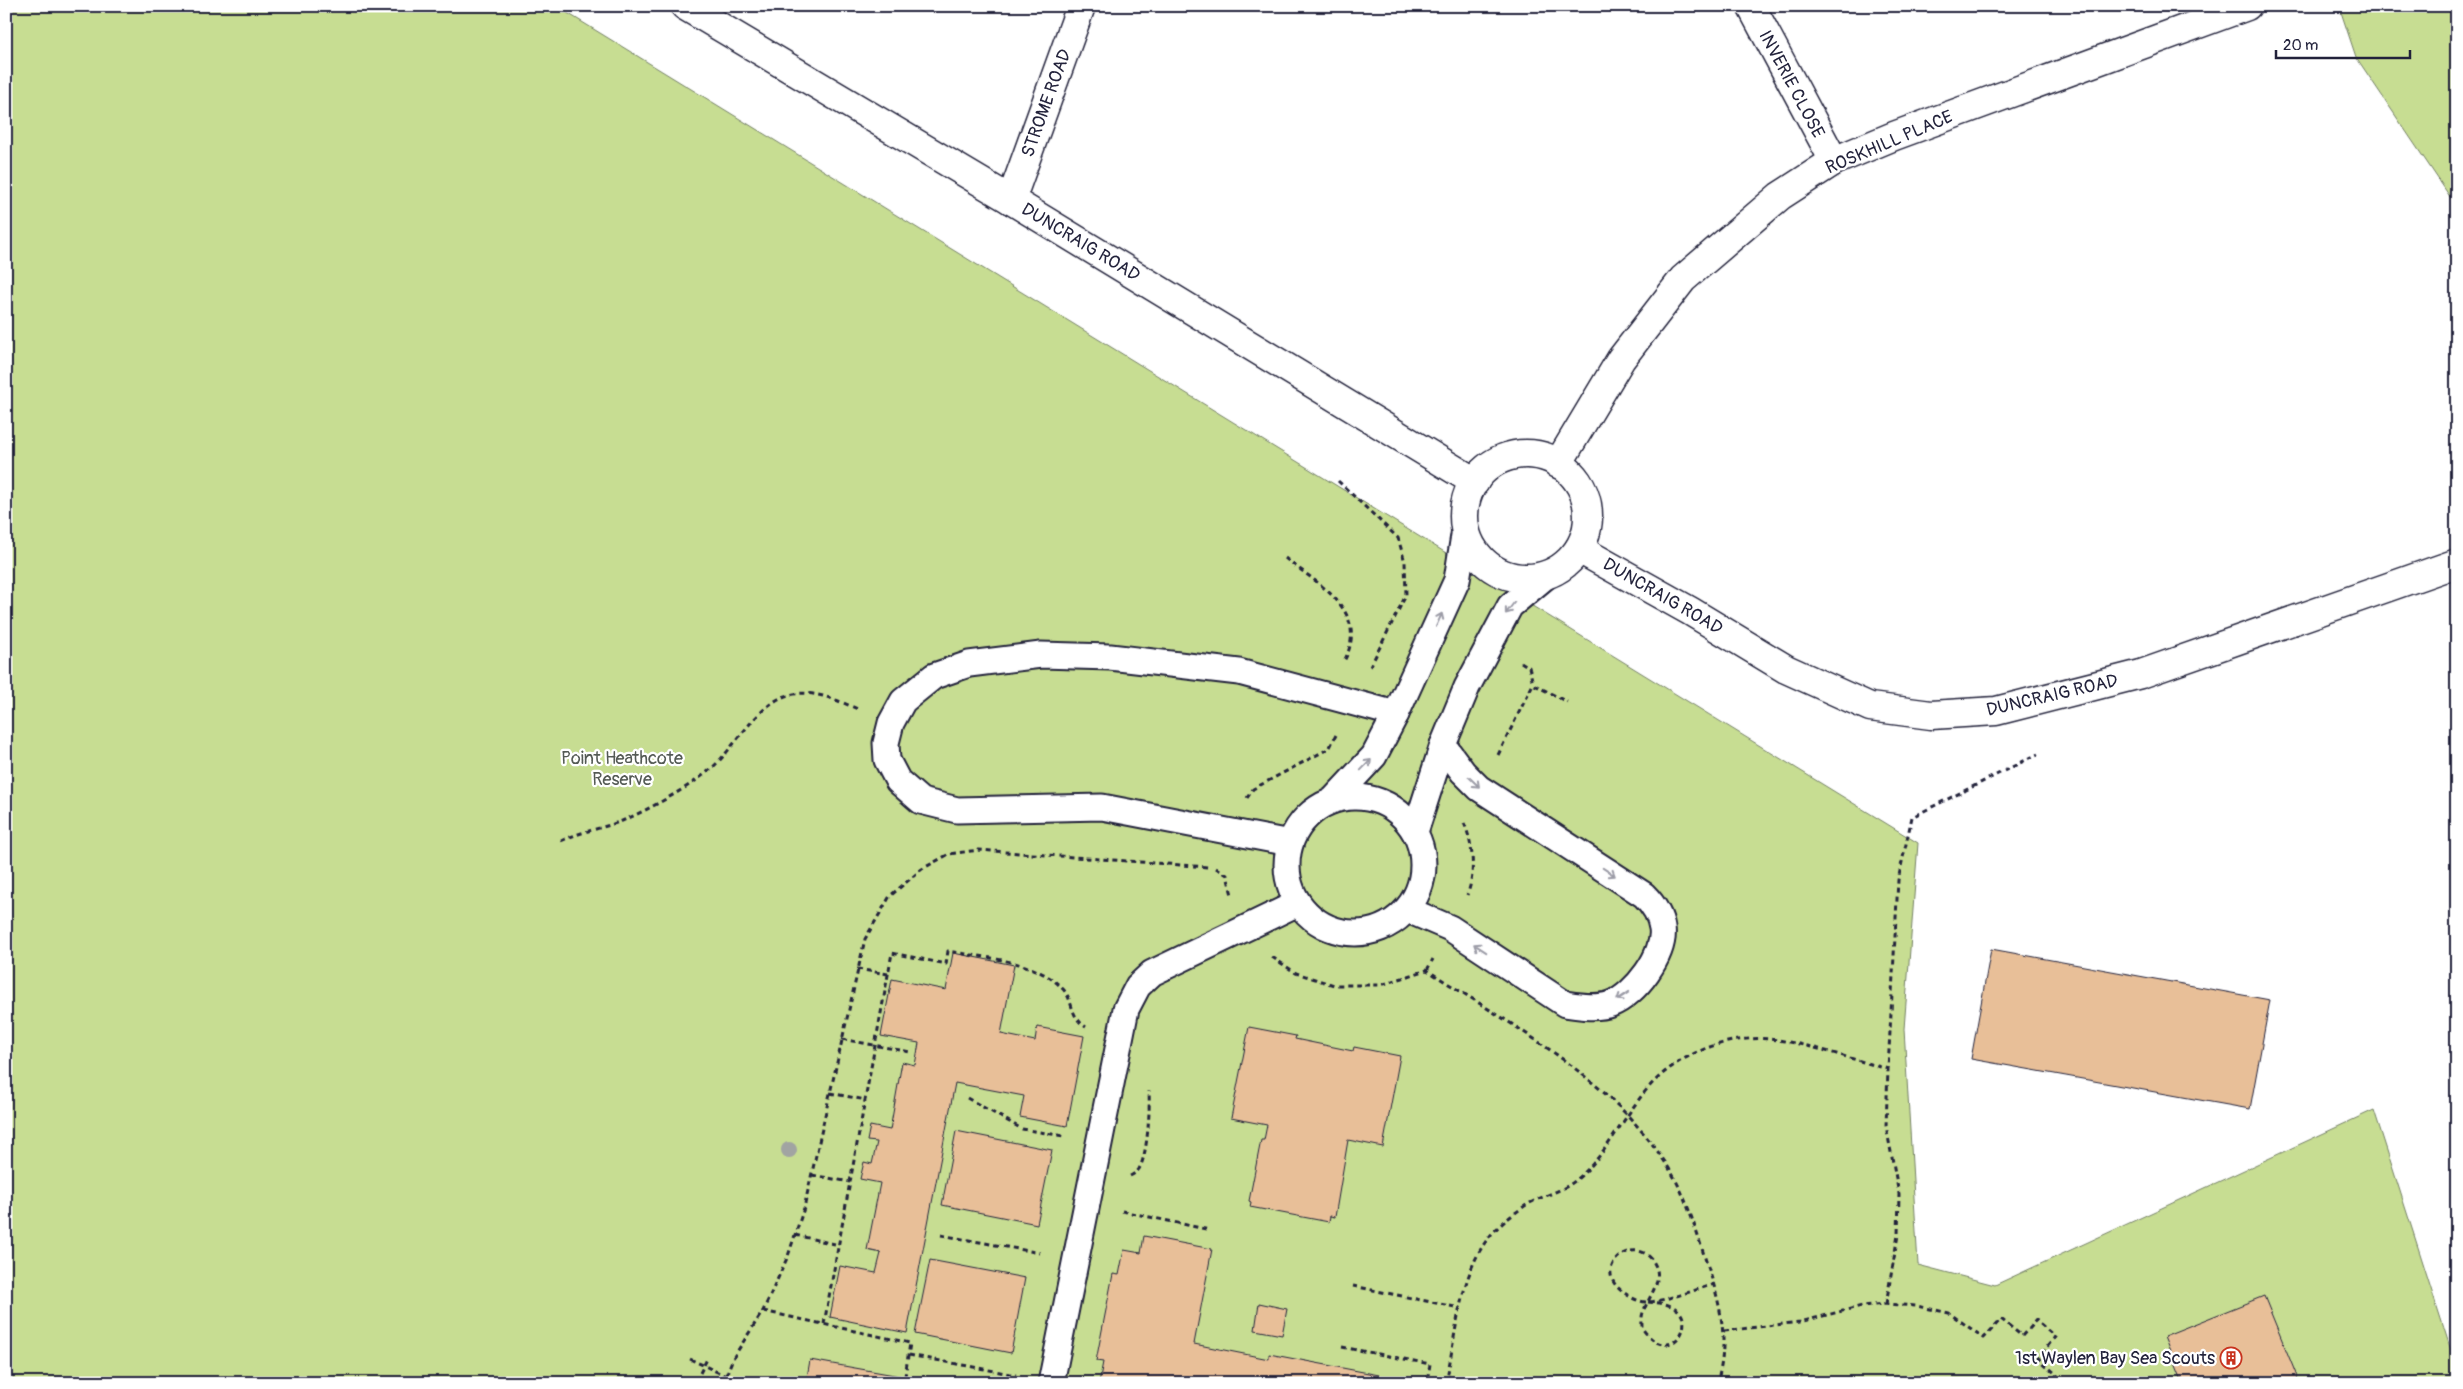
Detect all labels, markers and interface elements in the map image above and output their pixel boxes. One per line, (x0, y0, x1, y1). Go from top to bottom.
street label: INVERIE CLOSE (1754, 26, 1830, 142)
scale bar (2276, 28, 2409, 60)
text: 20 m (2283, 36, 2318, 55)
street label: STROME ROAD (1016, 46, 1077, 160)
street label: ROSKHILL PLACE (1822, 105, 1956, 180)
street label: DUNCRAIG ROAD (1017, 198, 1144, 287)
street label: DUNCRAIG ROAD (1599, 553, 1727, 640)
one-way arrow (1505, 601, 1515, 615)
one-way arrow (1434, 613, 1444, 628)
street label: DUNCRAIG ROAD (1984, 669, 2120, 722)
park label: Point Heathcote Reserve (561, 747, 683, 791)
one-way arrow (1360, 758, 1372, 771)
one-way arrow (1467, 776, 1479, 788)
one-way arrow (1602, 867, 1616, 877)
one-way arrow (1473, 943, 1487, 953)
one-way arrow (1616, 991, 1630, 1001)
building icon: 1st Waylen Bay Sea Scouts (2219, 1346, 2243, 1370)
place label: 1st Waylen Bay Sea Scouts (2015, 1347, 2215, 1370)

